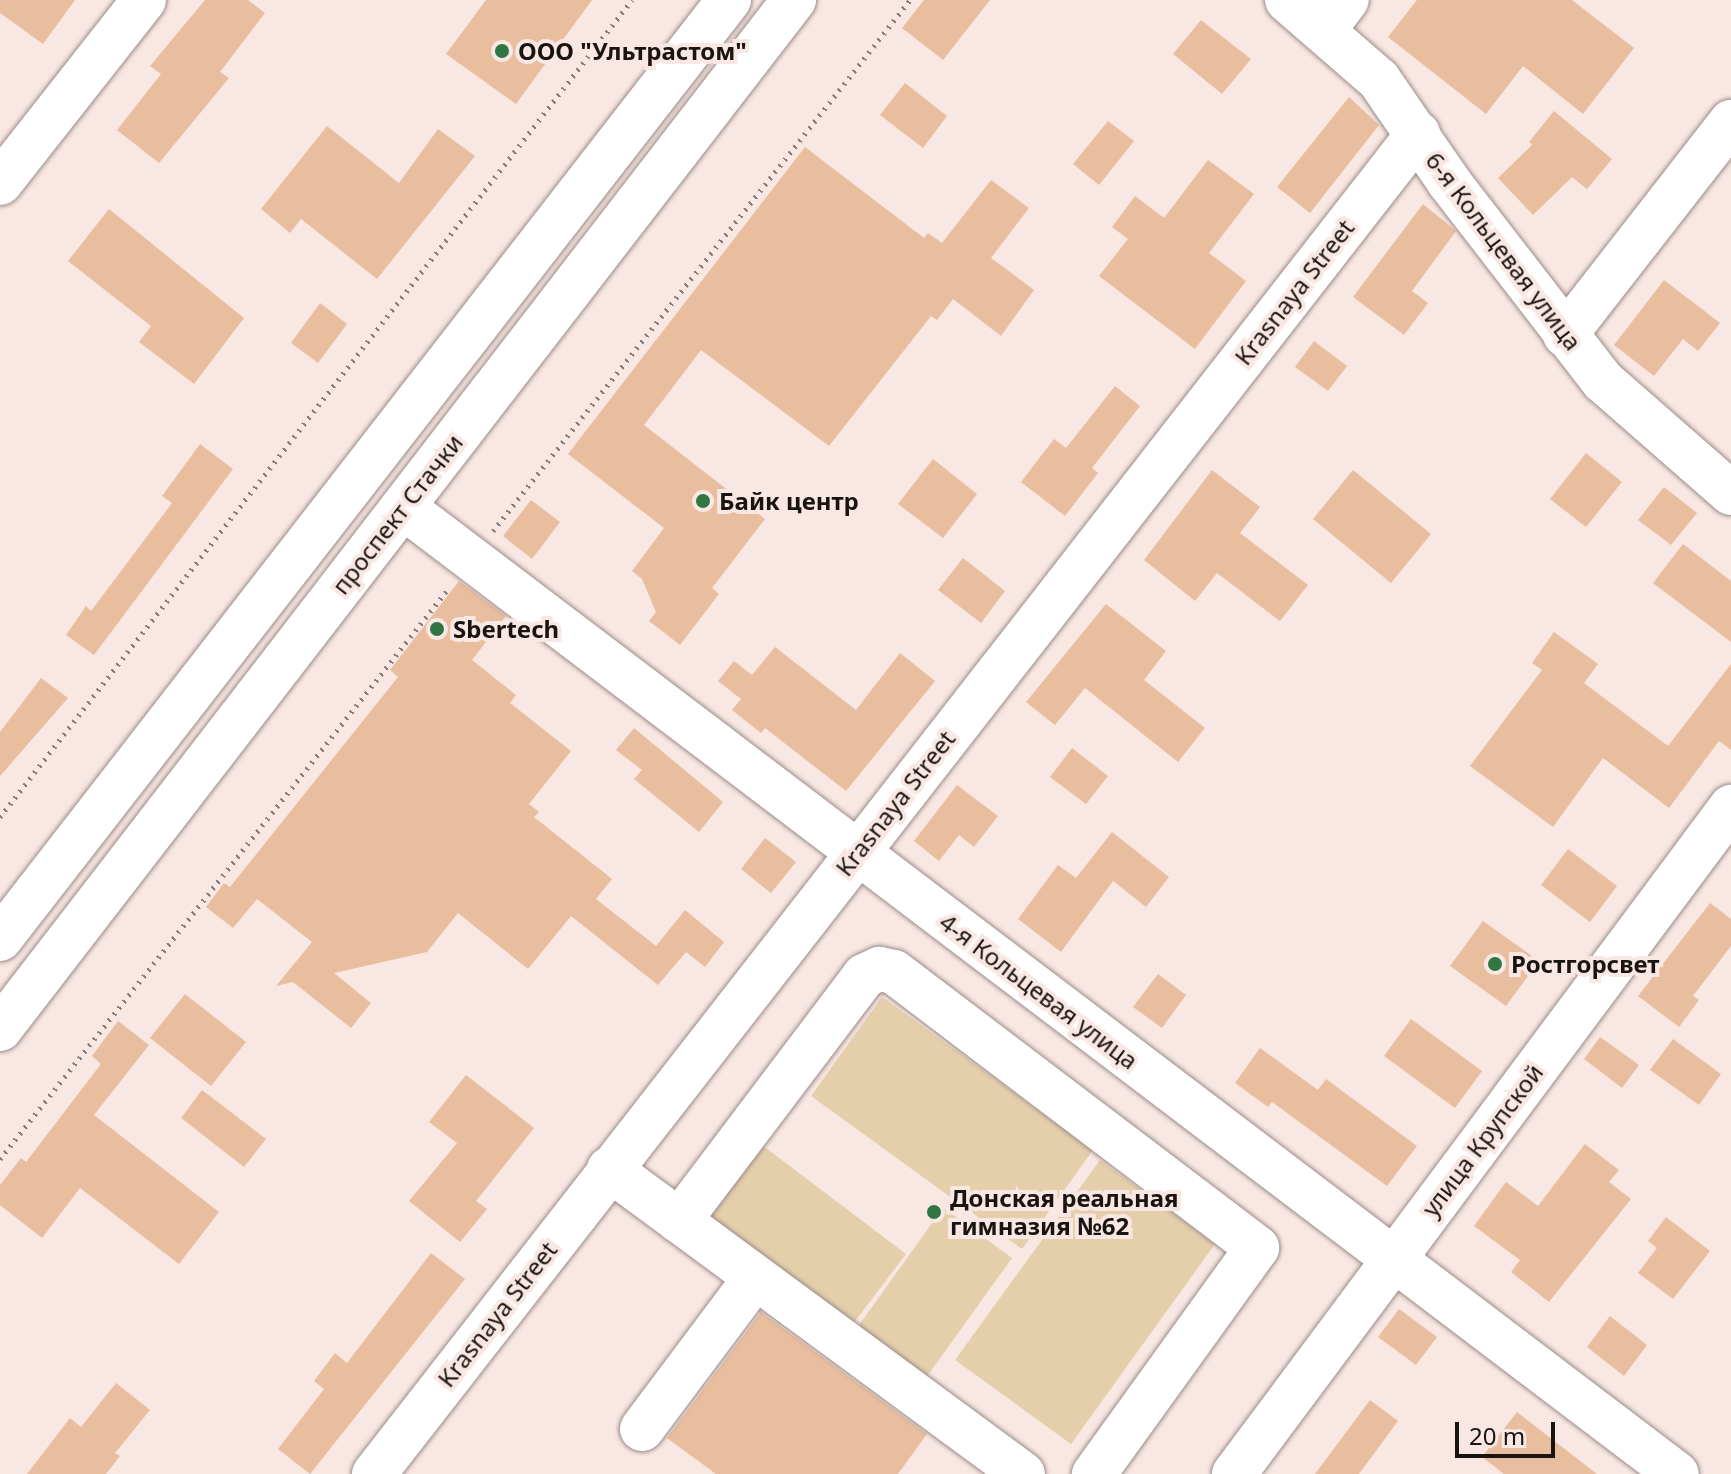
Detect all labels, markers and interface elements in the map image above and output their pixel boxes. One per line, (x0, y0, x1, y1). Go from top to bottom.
place label: ООО "Ультрастом" (518, 37, 747, 65)
marker: ООО "Ультрастом" (493, 42, 511, 60)
street label: 6-я Кольцевая улица (1420, 146, 1588, 356)
street label: Krasnaya Street (1228, 214, 1360, 370)
street label: проспект Стачки (326, 428, 468, 600)
place label: Байк центр (719, 487, 859, 515)
marker: Байк центр (694, 492, 712, 510)
place label: Sbertech (453, 615, 559, 643)
marker: Sbertech (428, 620, 446, 638)
street label: Krasnaya Street (829, 725, 961, 881)
street label: 4-я Кольцевая улица (934, 907, 1144, 1075)
place label: Ростгорсвет (1511, 950, 1659, 978)
marker: Ростгорсвет (1486, 955, 1504, 973)
street label: улица Крупской (1415, 1058, 1549, 1222)
place label: Донская реальная гимназия №62 (950, 1184, 1178, 1240)
marker: Донская реальная гимназия №62 (925, 1203, 943, 1221)
street label: Krasnaya Street (431, 1236, 563, 1392)
scale bar (1459, 1406, 1559, 1456)
text: 20 m (1469, 1419, 1525, 1452)

